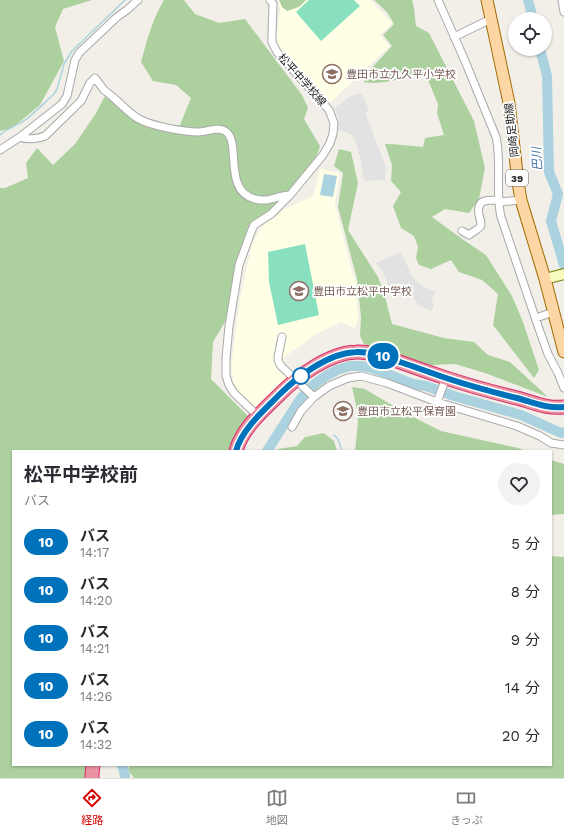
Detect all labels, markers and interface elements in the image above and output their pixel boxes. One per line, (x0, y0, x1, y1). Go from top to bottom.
map controls (508, 12, 552, 56)
button: locate (508, 12, 552, 56)
street label: 松平中学校線 (275, 51, 329, 109)
school or university icon: 豊田市立九久平小学校 (321, 63, 343, 85)
place label: 豊田市立九久平小学校 (346, 68, 456, 81)
street label: 岡崎足助線 (502, 102, 522, 158)
water label: 巴川 (529, 145, 545, 171)
road number: 39 (506, 170, 528, 186)
school or university icon: 豊田市立松平中学校 (288, 280, 310, 302)
place label: 豊田市立松平中学校 (313, 285, 412, 298)
line badge: 10 (365, 343, 401, 369)
text: 10 (375, 348, 391, 364)
unlabelled marker (292, 367, 310, 385)
school or university icon: 豊田市立松平保育園 (332, 400, 354, 422)
place label: 豊田市立松平保育園 (357, 405, 456, 418)
text: 松平中学校前 (24, 463, 138, 486)
button: heart (498, 463, 540, 505)
text: バス (24, 493, 50, 508)
text: バス (80, 527, 110, 545)
text: 10 (38, 534, 54, 550)
text: 5 分 (511, 535, 540, 553)
text: 14:17 (80, 545, 109, 560)
text: バス (80, 575, 110, 593)
text: 10 (38, 582, 54, 598)
text: 8 分 (511, 583, 540, 601)
text: 14:20 (80, 593, 113, 608)
text: バス (80, 623, 110, 641)
text: 10 (38, 630, 54, 646)
text: 9 分 (511, 631, 540, 649)
text: 14:21 (80, 641, 110, 656)
text: バス (80, 671, 110, 689)
text: 10 (38, 678, 54, 694)
text: 14 分 (505, 679, 540, 697)
text: 14:26 (80, 689, 112, 704)
text: バス (80, 719, 110, 737)
text: 10 (38, 726, 54, 742)
text: 20 分 (502, 727, 540, 745)
text: 14:32 (80, 737, 112, 752)
tab: 経路 (81, 787, 103, 827)
tab: 地図 (266, 787, 288, 827)
tab: きっぷ (450, 787, 483, 827)

